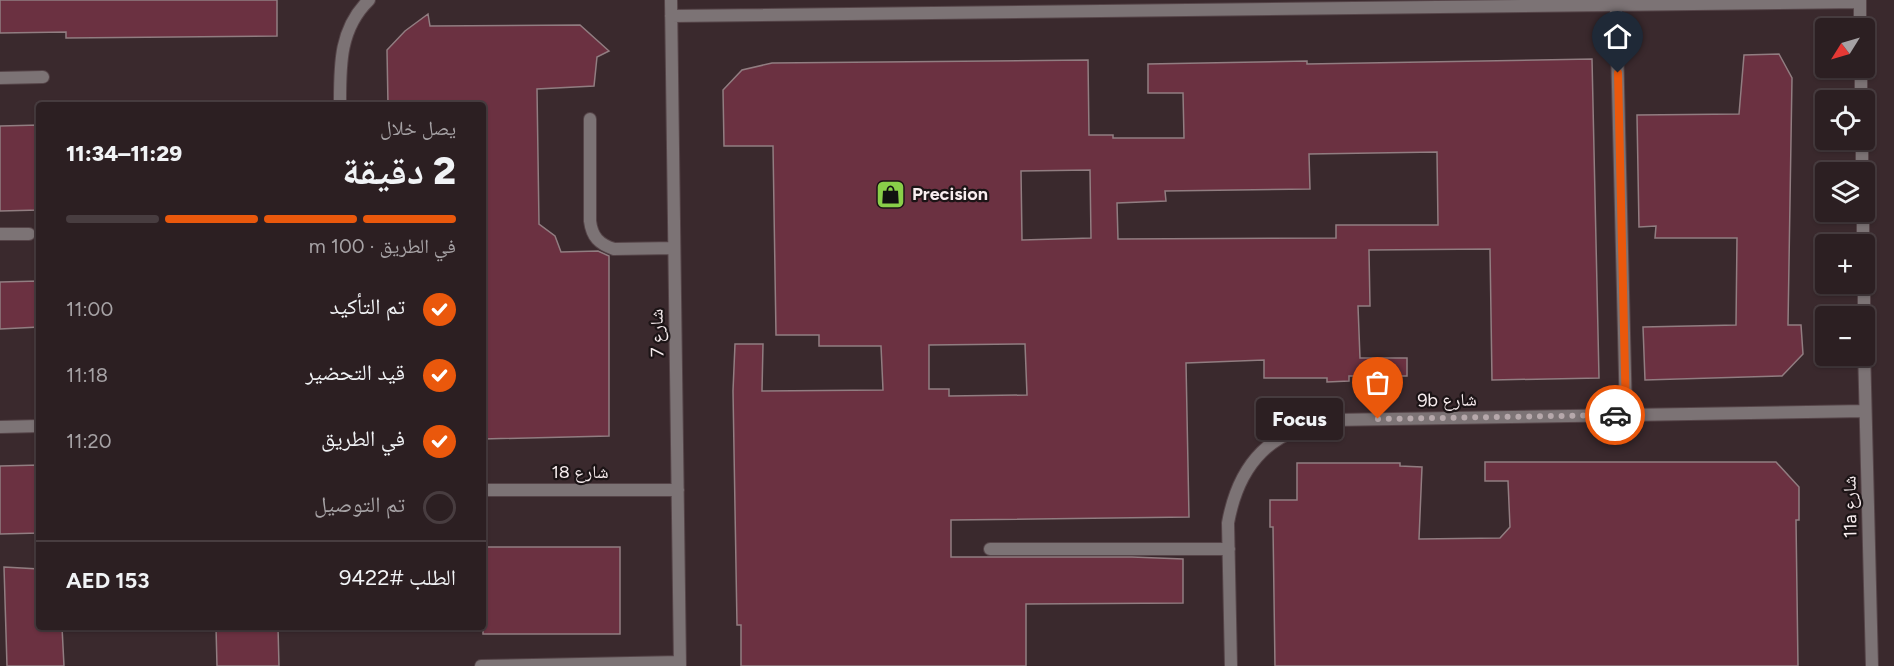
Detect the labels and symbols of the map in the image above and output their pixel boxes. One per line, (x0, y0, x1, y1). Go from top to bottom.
pin (1592, 11, 1643, 73)
north arrow (1815, 18, 1875, 78)
shop icon: Precision (875, 178, 907, 210)
place label: Precision (912, 183, 988, 205)
street label: شارع 7 (646, 309, 668, 357)
pin (1352, 357, 1403, 419)
courier (1585, 385, 1645, 445)
street label: 9b شارع (1417, 388, 1477, 412)
callout: Focus (1255, 398, 1342, 440)
street label: شارع 18 (551, 461, 609, 483)
street label: 11a شارع (1838, 475, 1862, 539)

